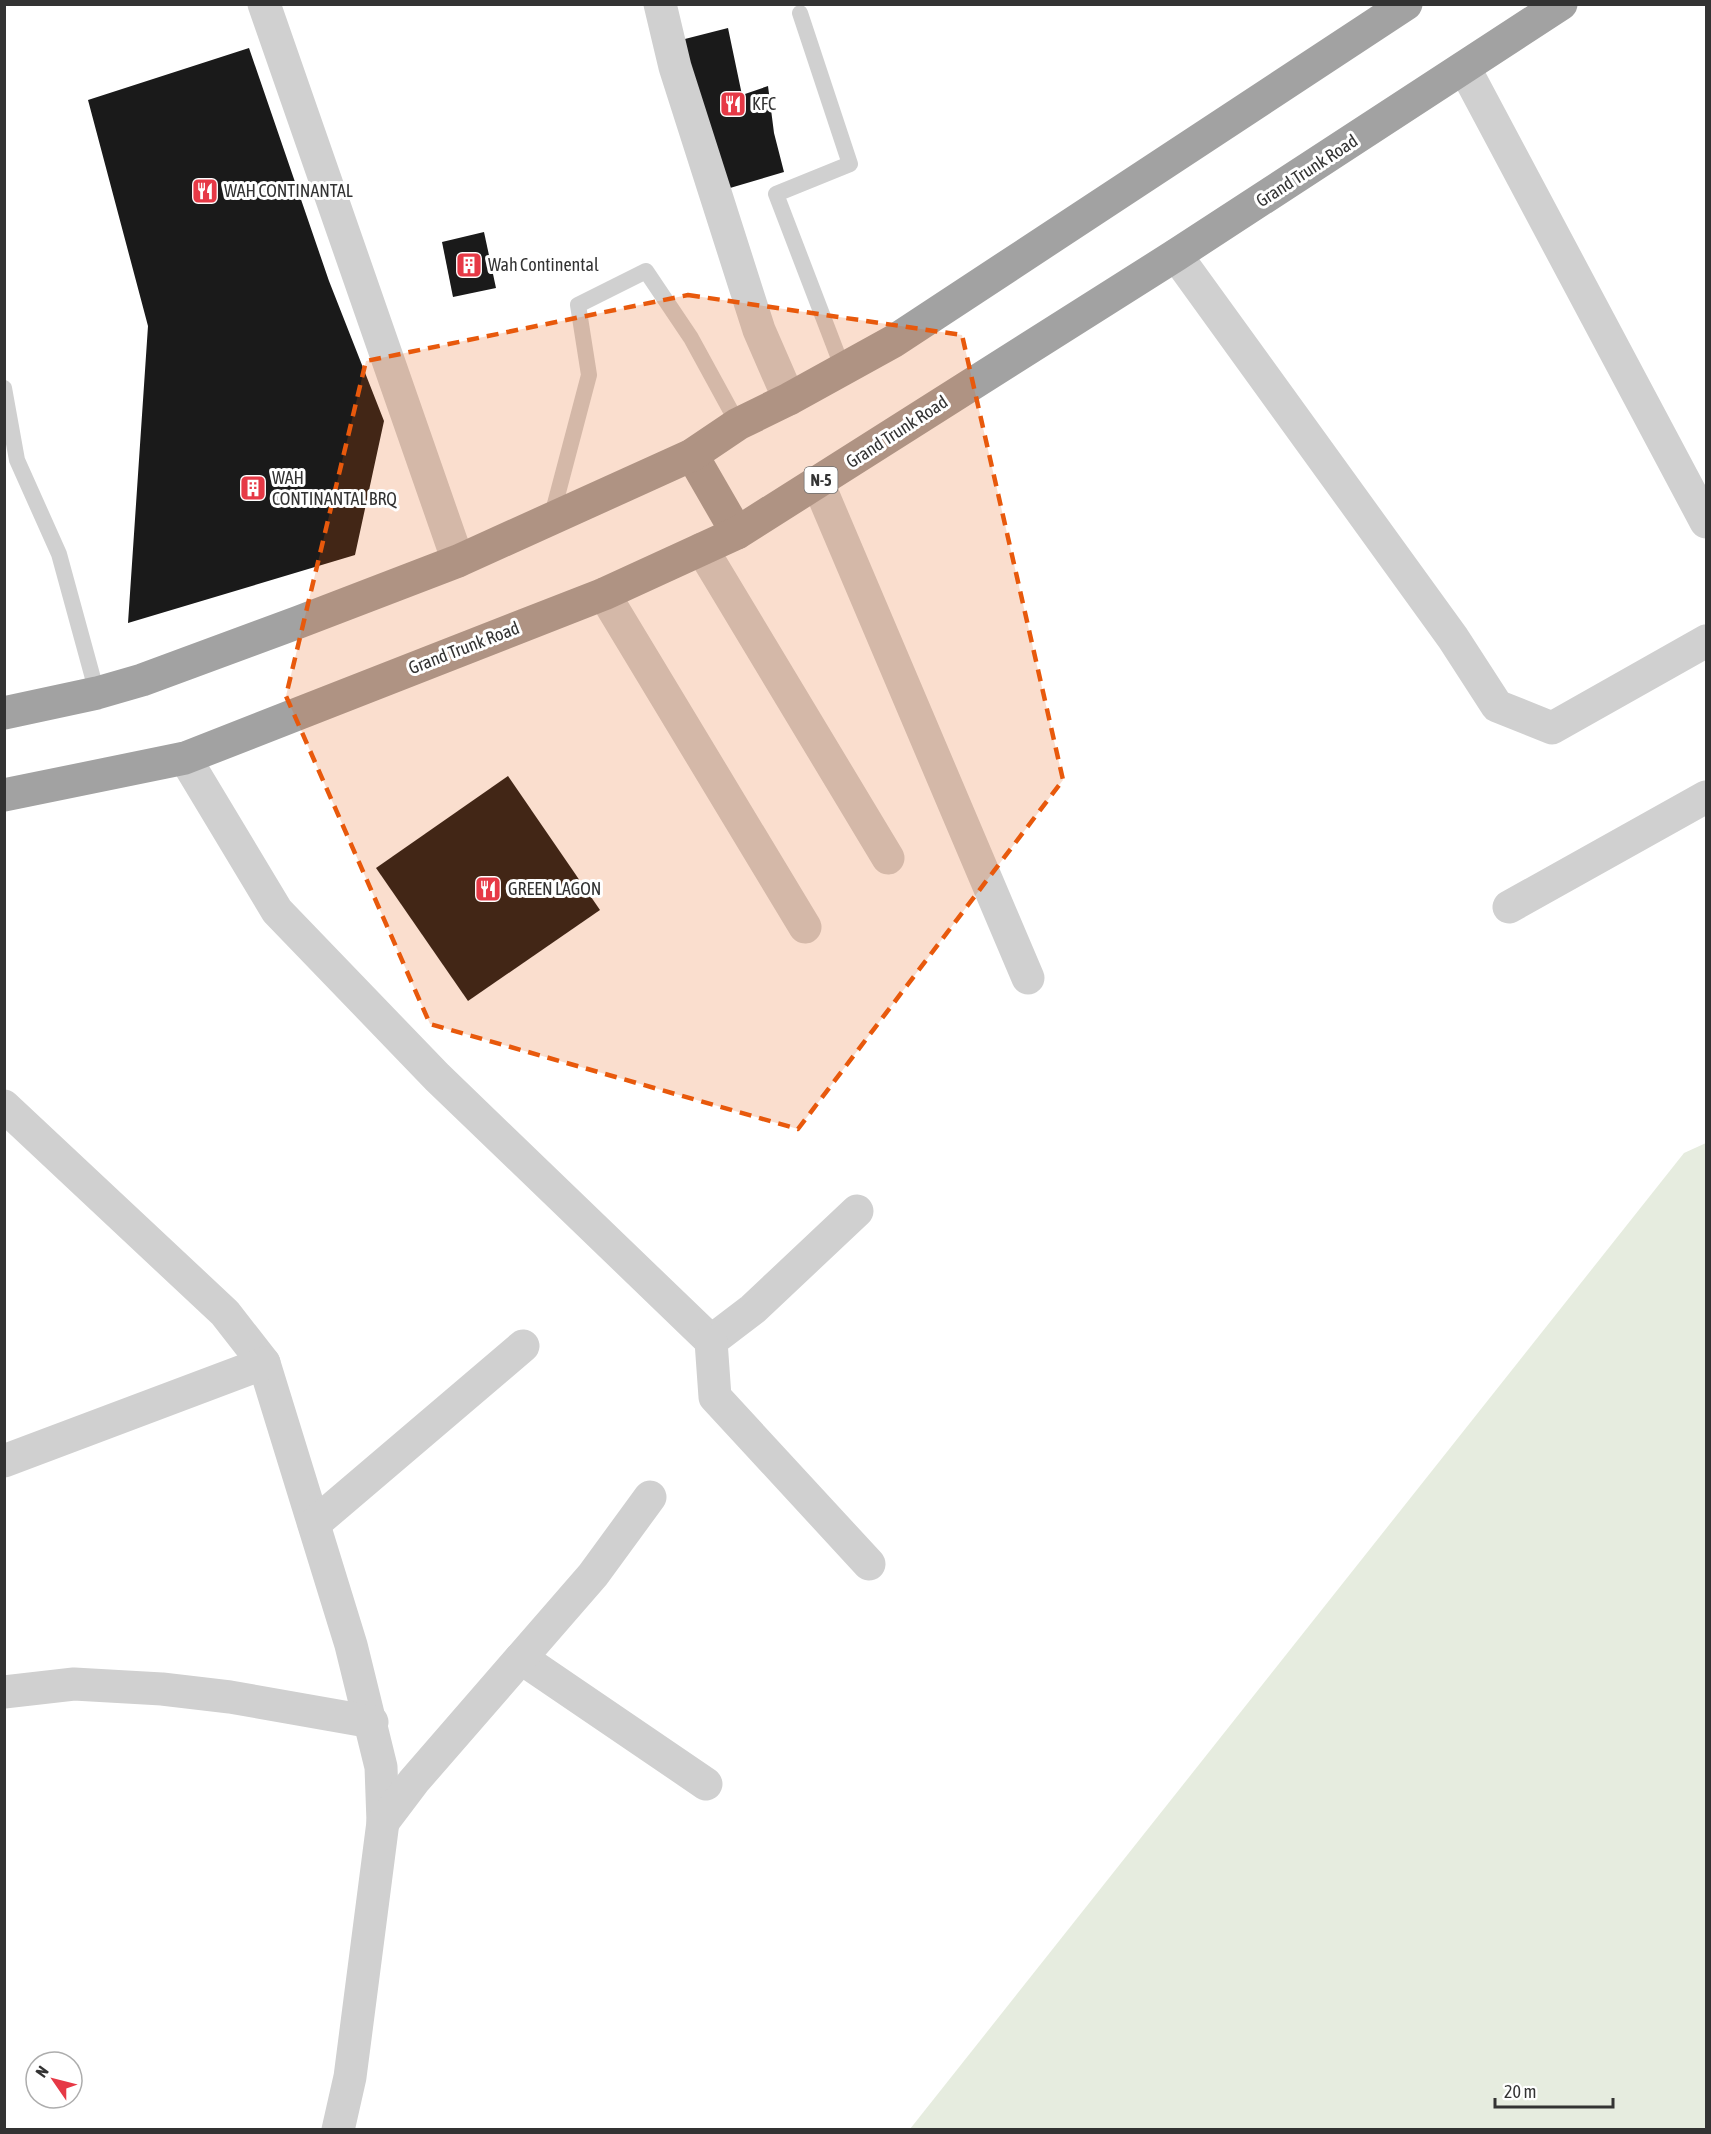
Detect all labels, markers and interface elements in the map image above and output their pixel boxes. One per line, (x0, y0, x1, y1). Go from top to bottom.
restaurant icon: KFC (718, 89, 748, 119)
place label: KFC (752, 93, 776, 114)
street label: Grand Trunk Road (1252, 130, 1361, 211)
restaurant icon: WAH CONTINANTAL (190, 176, 220, 206)
place label: WAH CONTINANTAL (224, 180, 353, 201)
building icon: Wah Continental (454, 250, 484, 280)
place label: Wah Continental (488, 254, 599, 275)
street label: Grand Trunk Road (842, 391, 951, 472)
place label: WAH CONTINANTAL BRQ (272, 467, 397, 509)
road number: N-5 (804, 467, 838, 493)
building icon: WAH CONTINANTAL BRQ (238, 473, 268, 503)
street label: Grand Trunk Road (405, 617, 522, 678)
restaurant icon: GREEN LAGON (473, 874, 503, 904)
place label: GREEN LAGON (508, 878, 601, 899)
north arrow (24, 2050, 84, 2110)
text: N (32, 2062, 52, 2080)
scale bar (1495, 2071, 1614, 2109)
text: 20 m (1504, 2081, 1536, 2102)

